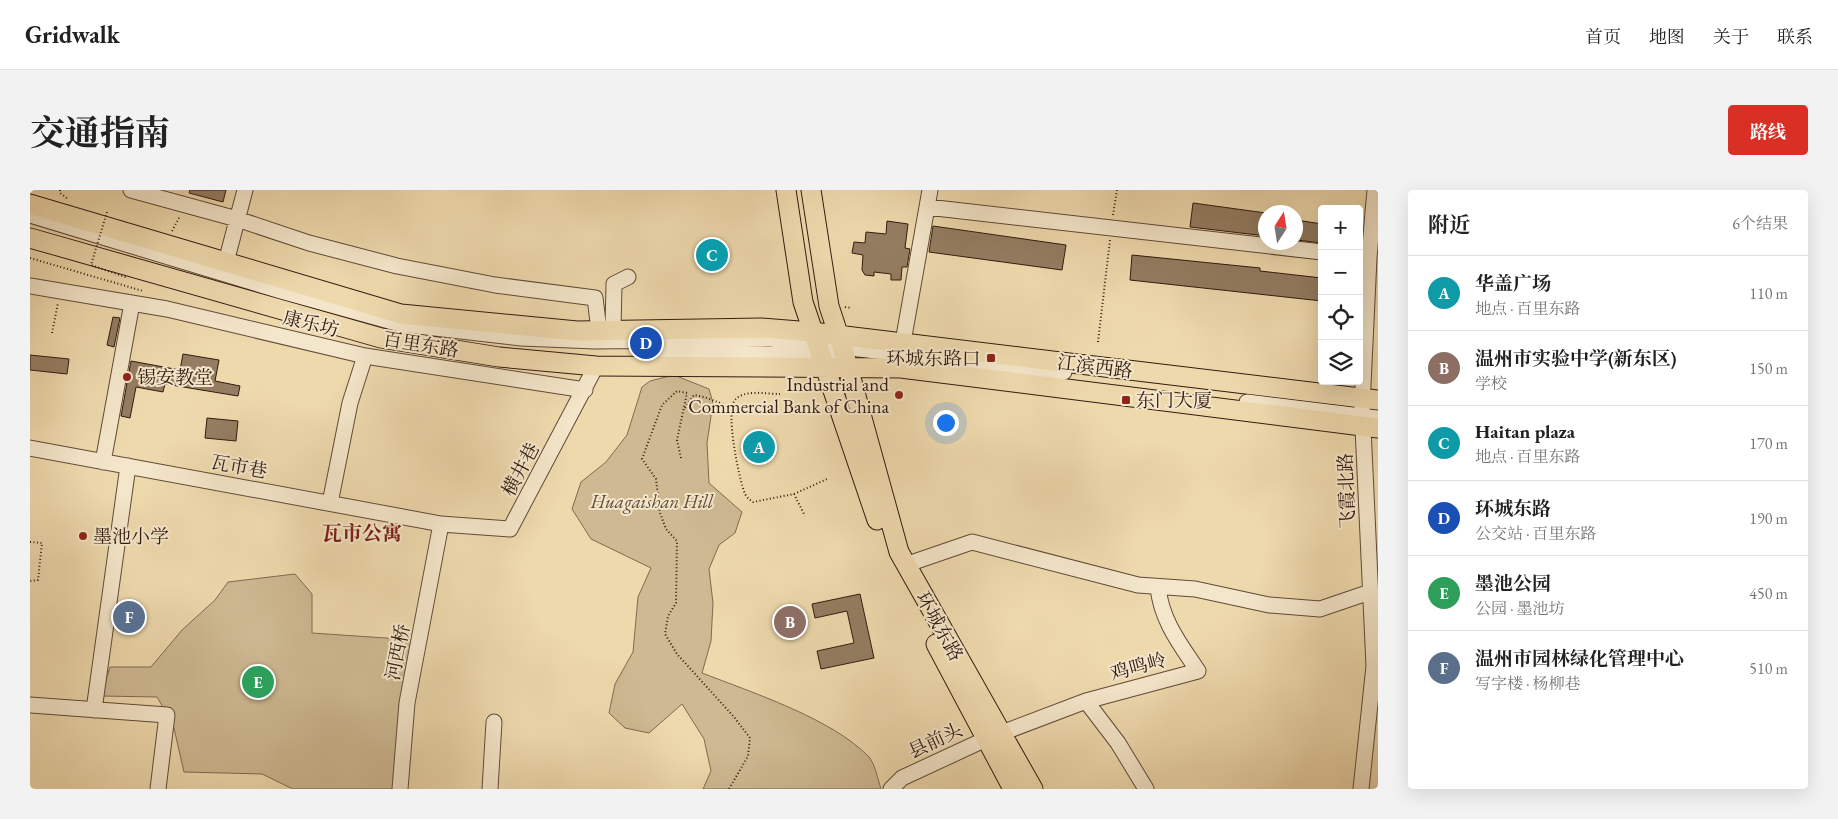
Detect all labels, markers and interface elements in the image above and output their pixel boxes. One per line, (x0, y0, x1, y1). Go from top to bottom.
text: Gridwalk (25, 19, 120, 50)
text: 首页 (1585, 25, 1621, 48)
text: 地图 (1649, 25, 1685, 48)
text: 关于 (1713, 25, 1749, 48)
text: 联系 (1777, 25, 1813, 48)
button: 路线 (1728, 105, 1808, 155)
text: 交通指南 (30, 110, 170, 155)
north arrow (1258, 205, 1303, 250)
map controls (1318, 205, 1363, 385)
button: + (1318, 205, 1363, 250)
text: 附近 (1428, 211, 1470, 238)
text: 6个结果 (1732, 213, 1788, 234)
pin: C (696, 236, 728, 274)
button: − (1318, 250, 1363, 295)
text: 华盖广场 (1475, 271, 1551, 296)
text: A (1438, 283, 1450, 304)
text: 110 m (1749, 283, 1788, 304)
button: locate (1318, 295, 1363, 340)
text: 地点 · 百里东路 (1475, 298, 1581, 319)
street label: 康乐坊 (280, 304, 342, 343)
pin: D (630, 324, 662, 362)
street label: 百里东路 (381, 326, 460, 363)
button: layers (1318, 340, 1363, 385)
place label: 环城东路口 (886, 346, 981, 371)
text: 温州市实验中学(新东区) (1475, 346, 1677, 371)
street label: 江滨西路 (1056, 349, 1134, 384)
marker: 环城东路口 (985, 352, 997, 364)
text: B (1439, 358, 1449, 379)
text: 150 m (1749, 358, 1788, 379)
place label: 锡安教堂 (137, 365, 213, 390)
marker: 锡安教堂 (121, 371, 133, 383)
place label: Industrial and Commercial Bank of China (688, 372, 889, 419)
text: 学校 (1475, 373, 1507, 394)
place label: 东门大厦 (1136, 388, 1212, 413)
marker: Industrial and Commercial Bank of China (893, 389, 905, 401)
marker: 东门大厦 (1120, 394, 1132, 406)
your location (933, 410, 959, 436)
text: Haitan plaza (1475, 419, 1575, 444)
pin: A (743, 428, 775, 466)
text: C (1438, 433, 1450, 454)
text: 170 m (1749, 433, 1788, 454)
street label: 横井巷 (496, 438, 545, 500)
text: 地点 · 百里东路 (1475, 446, 1581, 467)
street label: 瓦市巷 (209, 449, 269, 484)
street label: 飞霞北路 (1333, 453, 1360, 529)
park label: Huagaishan Hill (590, 489, 714, 514)
text: 环城东路 (1475, 496, 1551, 521)
text: D (1438, 508, 1450, 529)
text: 190 m (1749, 508, 1788, 529)
district label: 瓦市公寓 (322, 520, 402, 546)
text: 公交站 · 百里东路 (1475, 523, 1597, 544)
place label: 墨池小学 (93, 524, 169, 549)
marker: 墨池小学 (77, 530, 89, 542)
text: 墨池公园 (1475, 571, 1551, 596)
text: E (1439, 583, 1449, 604)
text: 450 m (1749, 583, 1788, 604)
street label: 环城东路 (910, 587, 969, 666)
pin: F (113, 598, 145, 636)
text: 公园 · 墨池坊 (1475, 598, 1565, 619)
pin: B (774, 603, 806, 641)
street label: 河西桥 (380, 622, 415, 682)
text: 温州市园林绿化管理中心 (1475, 646, 1684, 671)
street label: 鸡鸣岭 (1107, 647, 1169, 686)
text: F (1440, 658, 1448, 679)
text: 510 m (1749, 658, 1788, 679)
pin: E (242, 663, 274, 701)
text: 写字楼 · 杨柳巷 (1475, 673, 1581, 694)
street label: 县前头 (904, 717, 966, 764)

